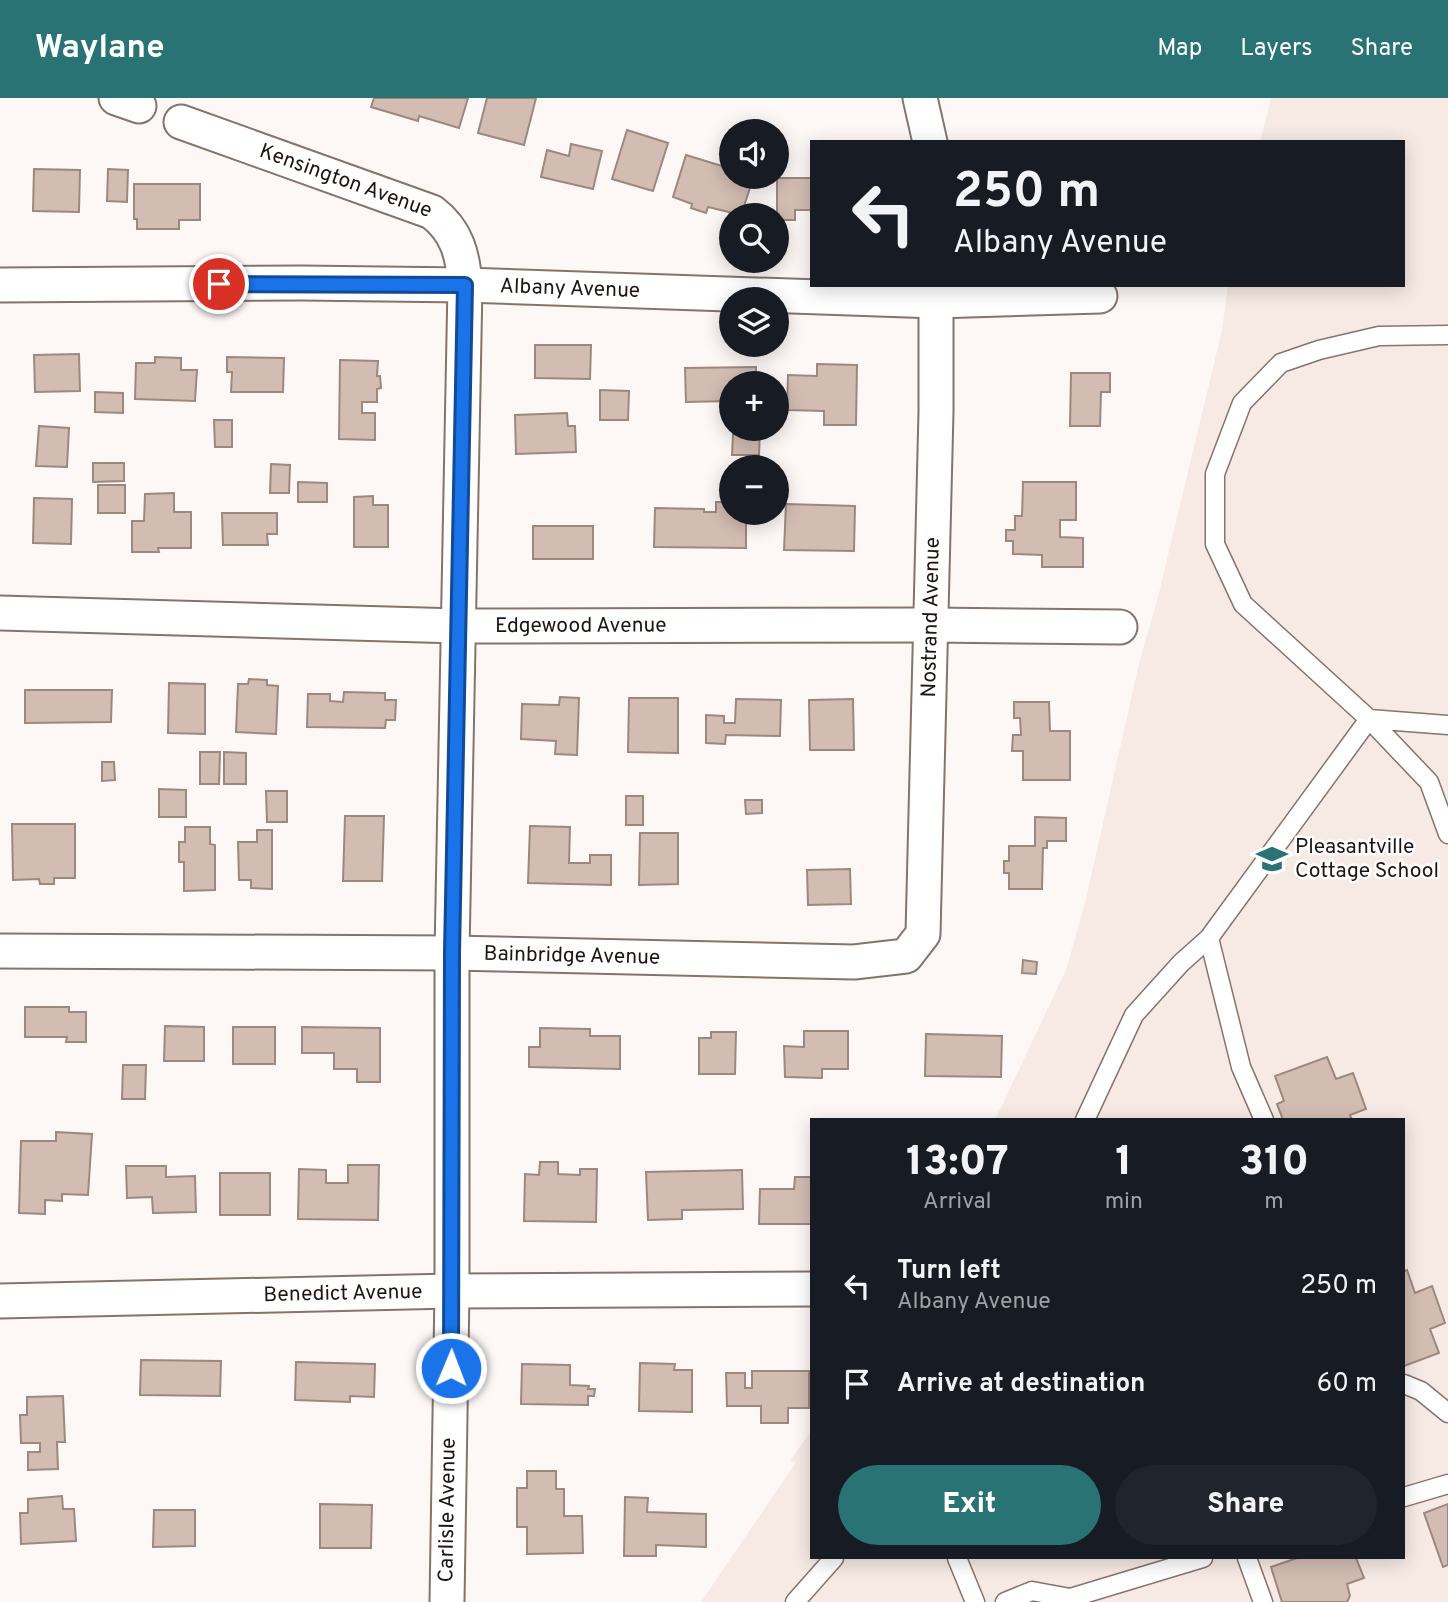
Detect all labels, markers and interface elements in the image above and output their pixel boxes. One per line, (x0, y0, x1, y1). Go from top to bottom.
text: Waylane (35, 28, 165, 70)
text: Map (1157, 34, 1202, 64)
text: Layers (1240, 34, 1312, 64)
text: Share (1350, 34, 1413, 64)
map controls (719, 119, 789, 525)
button: sound (719, 119, 789, 189)
street label: Kensington Avenue (256, 138, 436, 224)
text: 250 m (953, 163, 1100, 225)
icon: left (838, 168, 929, 259)
button: search (719, 203, 789, 273)
text: Albany Avenue (953, 224, 1167, 264)
pin (189, 254, 249, 314)
icon: arrive (200, 265, 238, 303)
street label: Albany Avenue (499, 273, 641, 304)
button: layers (719, 287, 789, 357)
button: + (719, 371, 789, 441)
button: − (719, 455, 789, 525)
street label: Nostrand Avenue (915, 537, 946, 698)
street label: Edgewood Avenue (495, 612, 667, 639)
place label: Pleasantville Cottage School (1295, 834, 1439, 885)
school or university icon: Pleasantville Cottage School (1255, 842, 1289, 876)
street label: Bainbridge Avenue (483, 940, 661, 971)
text: 13:07 (906, 1137, 1009, 1190)
text: 1 (1115, 1137, 1132, 1190)
text: 310 (1239, 1137, 1309, 1190)
text: Arrival (923, 1188, 992, 1217)
text: min (1105, 1188, 1143, 1217)
text: m (1264, 1188, 1284, 1217)
text: Turn left (897, 1255, 1001, 1288)
icon: left (838, 1267, 876, 1305)
text: 250 m (1300, 1270, 1377, 1303)
street label: Benedict Avenue (263, 1278, 423, 1309)
text: Albany Avenue (897, 1288, 1051, 1317)
position arrow (414, 1331, 488, 1405)
icon: arrive (838, 1365, 876, 1403)
text: Arrive at destination (897, 1368, 1145, 1401)
text: 60 m (1317, 1368, 1377, 1401)
street label: Carlisle Avenue (433, 1437, 463, 1583)
button: Exit (838, 1465, 1101, 1545)
button: Share (1115, 1465, 1377, 1545)

